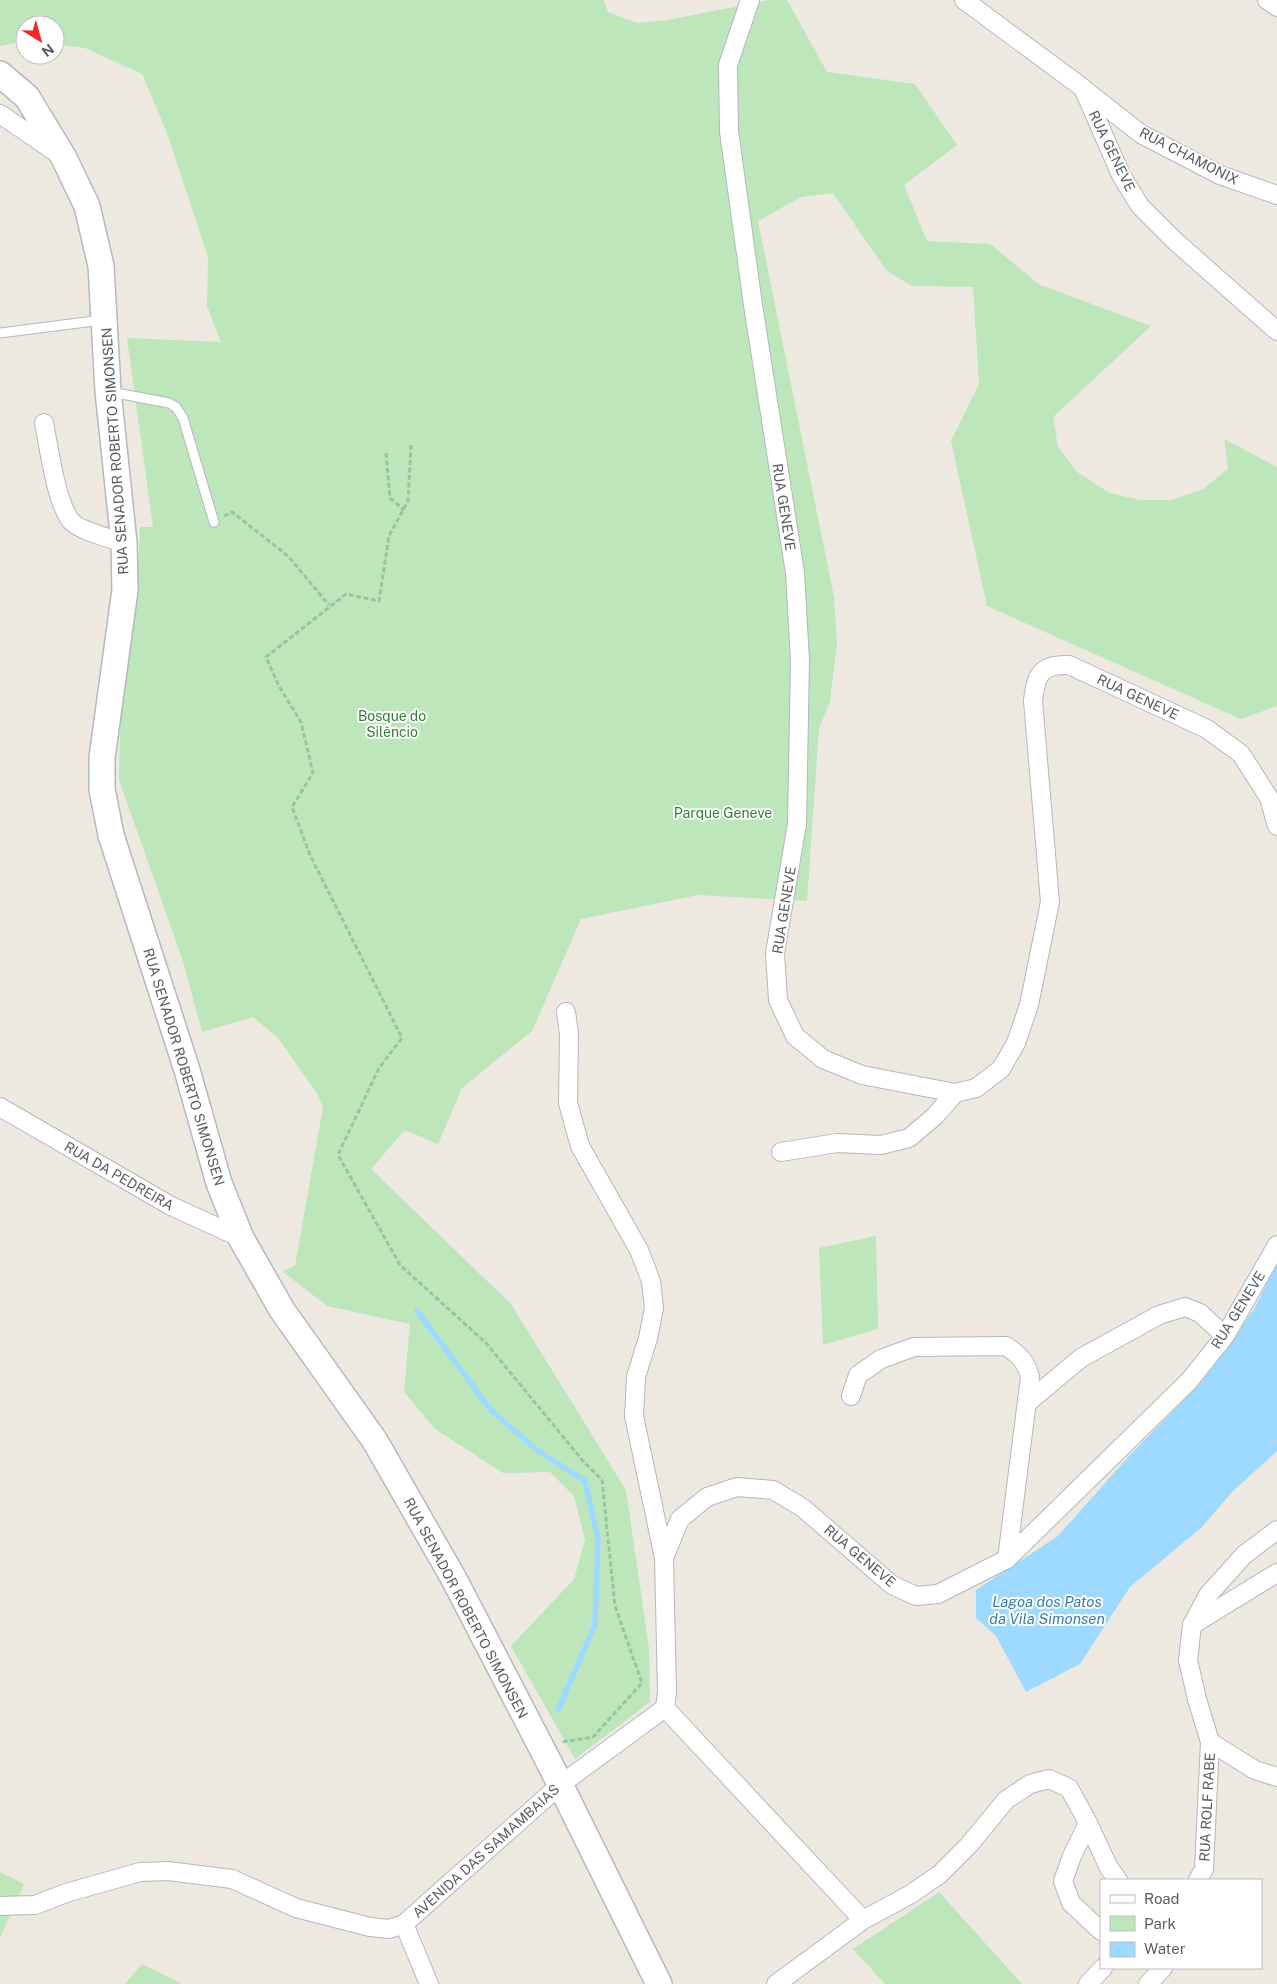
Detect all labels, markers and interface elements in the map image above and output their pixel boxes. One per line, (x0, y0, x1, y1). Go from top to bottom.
north arrow (15, 15, 65, 65)
text: N (39, 41, 57, 60)
street label: RUA GENEVE (1085, 108, 1139, 194)
street label: RUA CHAMONIX (1137, 124, 1242, 188)
street label: RUA SENADOR ROBERTO SIMONSEN (98, 327, 132, 575)
street label: RUA GENEVE (769, 462, 799, 552)
street label: RUA GENEVE (1095, 671, 1181, 723)
park label: Bosque do Silêncio (358, 708, 426, 740)
park label: Parque Geneve (674, 805, 772, 821)
street label: RUA GENEVE (769, 865, 799, 955)
street label: RUA SENADOR ROBERTO SIMONSEN (140, 946, 228, 1188)
street label: RUA DA PEDREIRA (61, 1138, 177, 1214)
street label: RUA GENEVE (1208, 1268, 1268, 1352)
street label: RUA SENADOR ROBERTO SIMONSEN (401, 1495, 531, 1721)
street label: RUA GENEVE (821, 1521, 899, 1591)
water label: Lagoa dos Patos da Vila Simonsen (989, 1593, 1105, 1627)
street label: RUA ROLF RABE (1196, 1752, 1218, 1862)
street label: AVENIDA DAS SAMAMBAIAS (409, 1781, 563, 1921)
legend (1100, 1879, 1262, 1969)
text: Road (1144, 1890, 1180, 1907)
text: Park (1144, 1915, 1176, 1932)
text: Water (1144, 1940, 1186, 1957)

